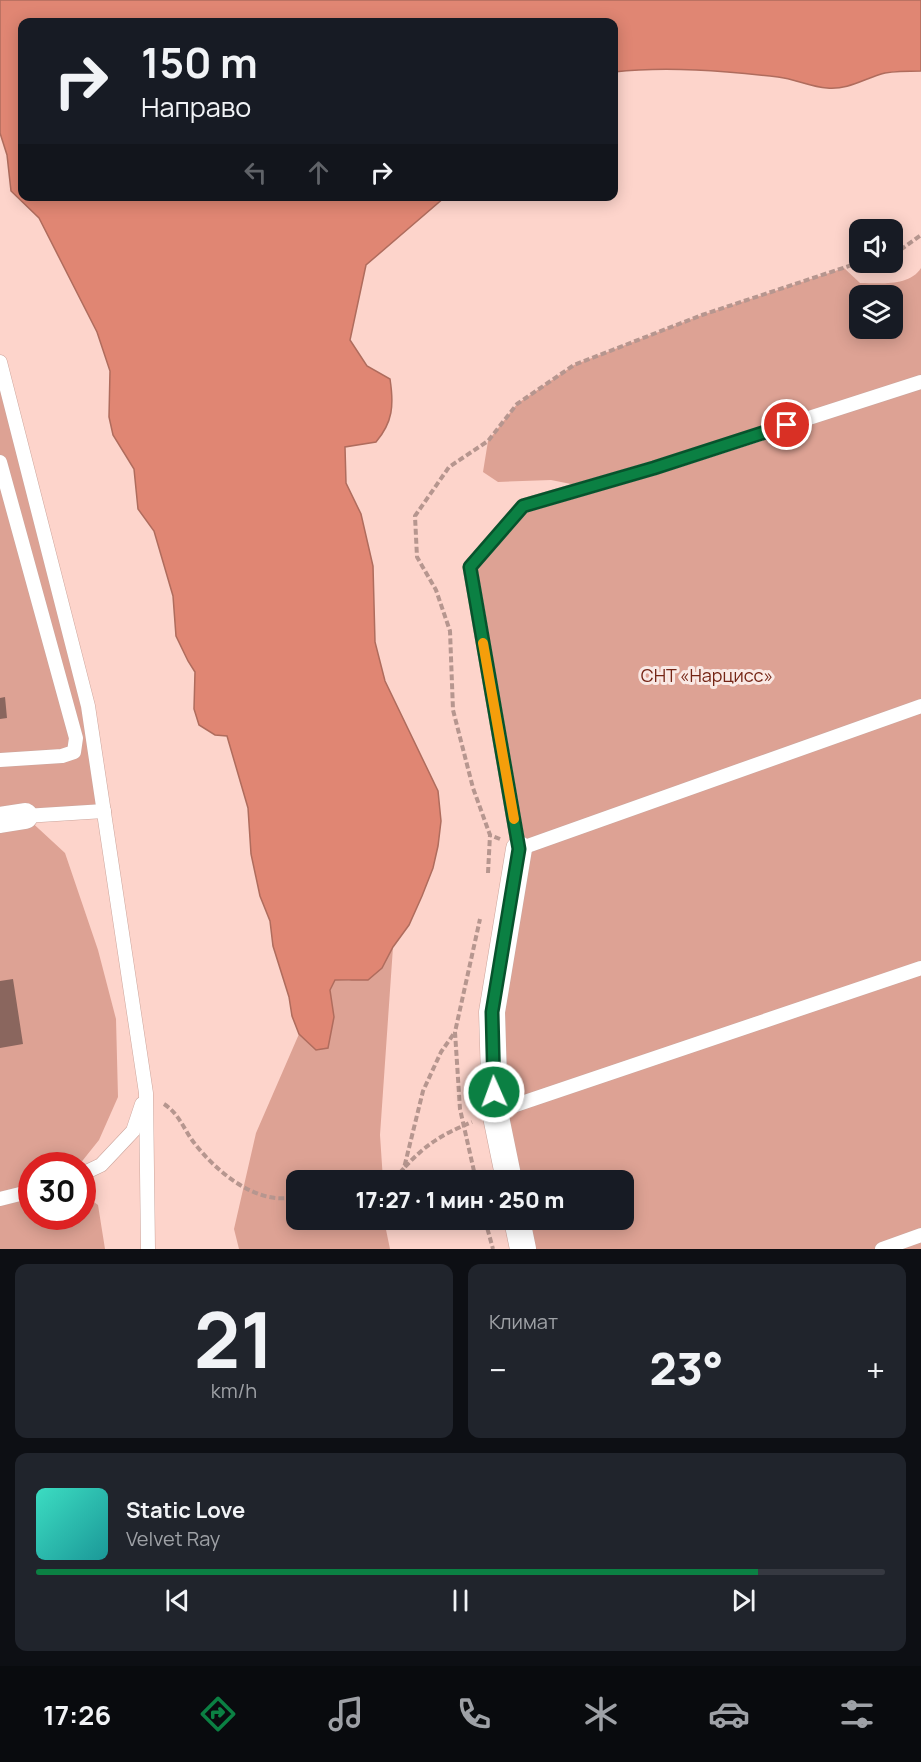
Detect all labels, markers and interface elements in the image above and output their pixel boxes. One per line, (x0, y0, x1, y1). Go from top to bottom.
text: 150 m (141, 33, 258, 91)
icon: right (42, 42, 120, 120)
text: Направо (141, 88, 251, 125)
icon: left (239, 156, 272, 189)
icon: ahead (302, 156, 335, 189)
icon: right (365, 156, 398, 189)
map controls (849, 219, 903, 339)
button: sound (849, 219, 903, 273)
button: layers (849, 285, 903, 339)
pin (761, 399, 812, 450)
icon: arrive (770, 408, 803, 441)
park label: СНТ «Нарцисс» (641, 663, 773, 687)
position arrow (462, 1060, 526, 1124)
speed limit sign: 30 (18, 1152, 96, 1230)
text: 17:27 · 1 мин · 250 m (356, 1185, 564, 1215)
text: 21 (194, 1285, 274, 1391)
text: Климат (489, 1308, 558, 1335)
text: 23° (649, 1337, 723, 1399)
text: − (489, 1347, 507, 1392)
text: + (866, 1347, 885, 1392)
text: km/h (211, 1377, 257, 1404)
text: Static Love (126, 1495, 245, 1525)
text: Velvet Ray (126, 1525, 220, 1552)
icon: previous (161, 1584, 194, 1617)
icon: pause (444, 1584, 477, 1617)
icon: next (727, 1584, 760, 1617)
icon: directions (197, 1693, 239, 1735)
icon: music (325, 1693, 367, 1735)
icon: phone (453, 1693, 495, 1735)
icon: climate (580, 1693, 622, 1735)
icon: car (708, 1693, 750, 1735)
icon: filters (836, 1693, 878, 1735)
text: 17:26 (43, 1696, 111, 1733)

